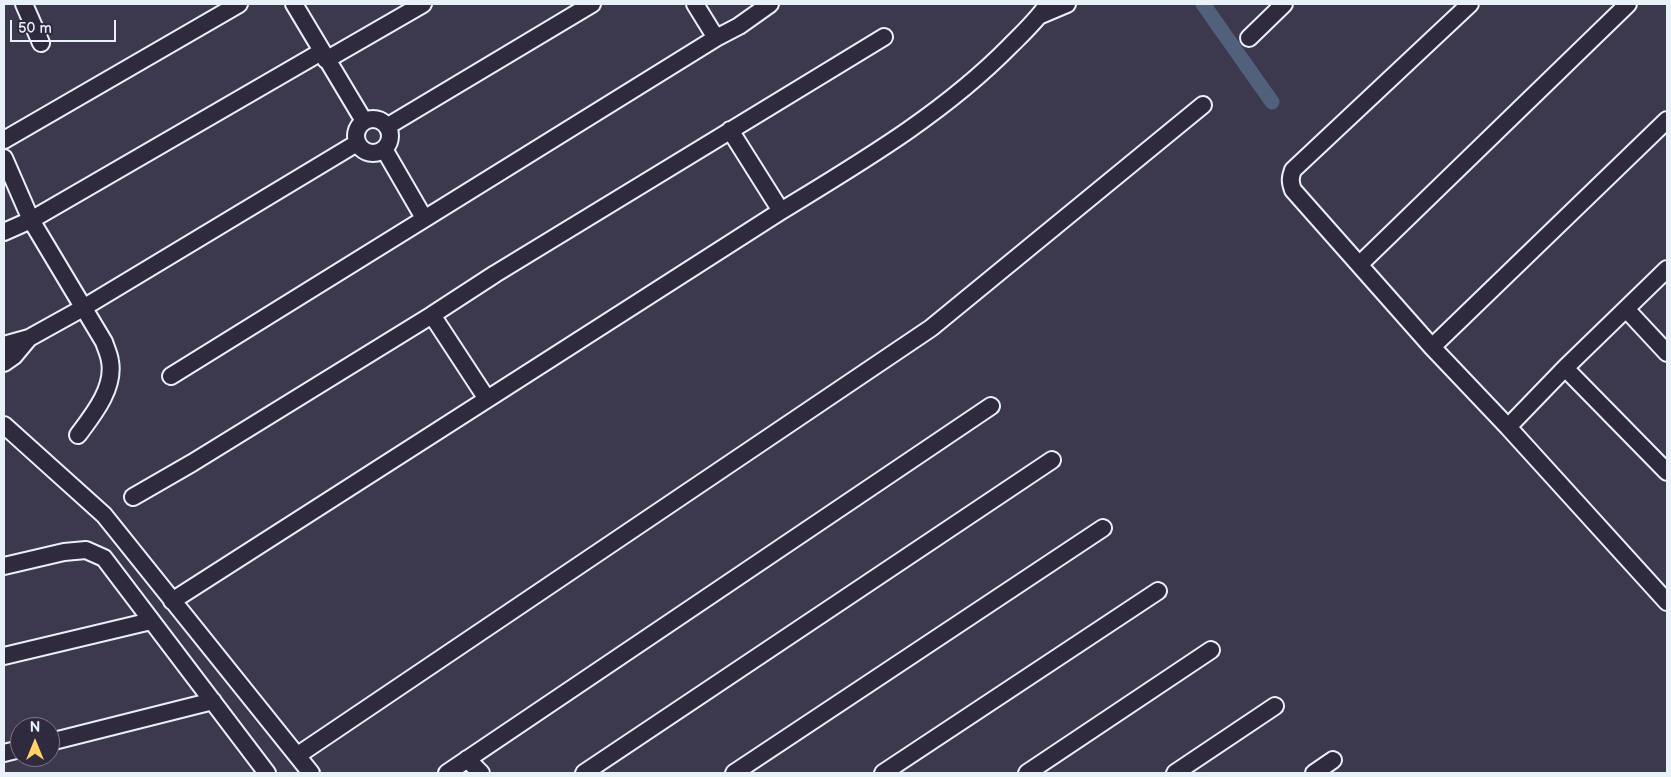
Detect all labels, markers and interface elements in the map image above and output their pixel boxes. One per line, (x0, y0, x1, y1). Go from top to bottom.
scale bar (12, 10, 119, 42)
text: 50 m (18, 19, 52, 38)
north arrow (10, 717, 60, 767)
text: N (30, 719, 40, 736)

